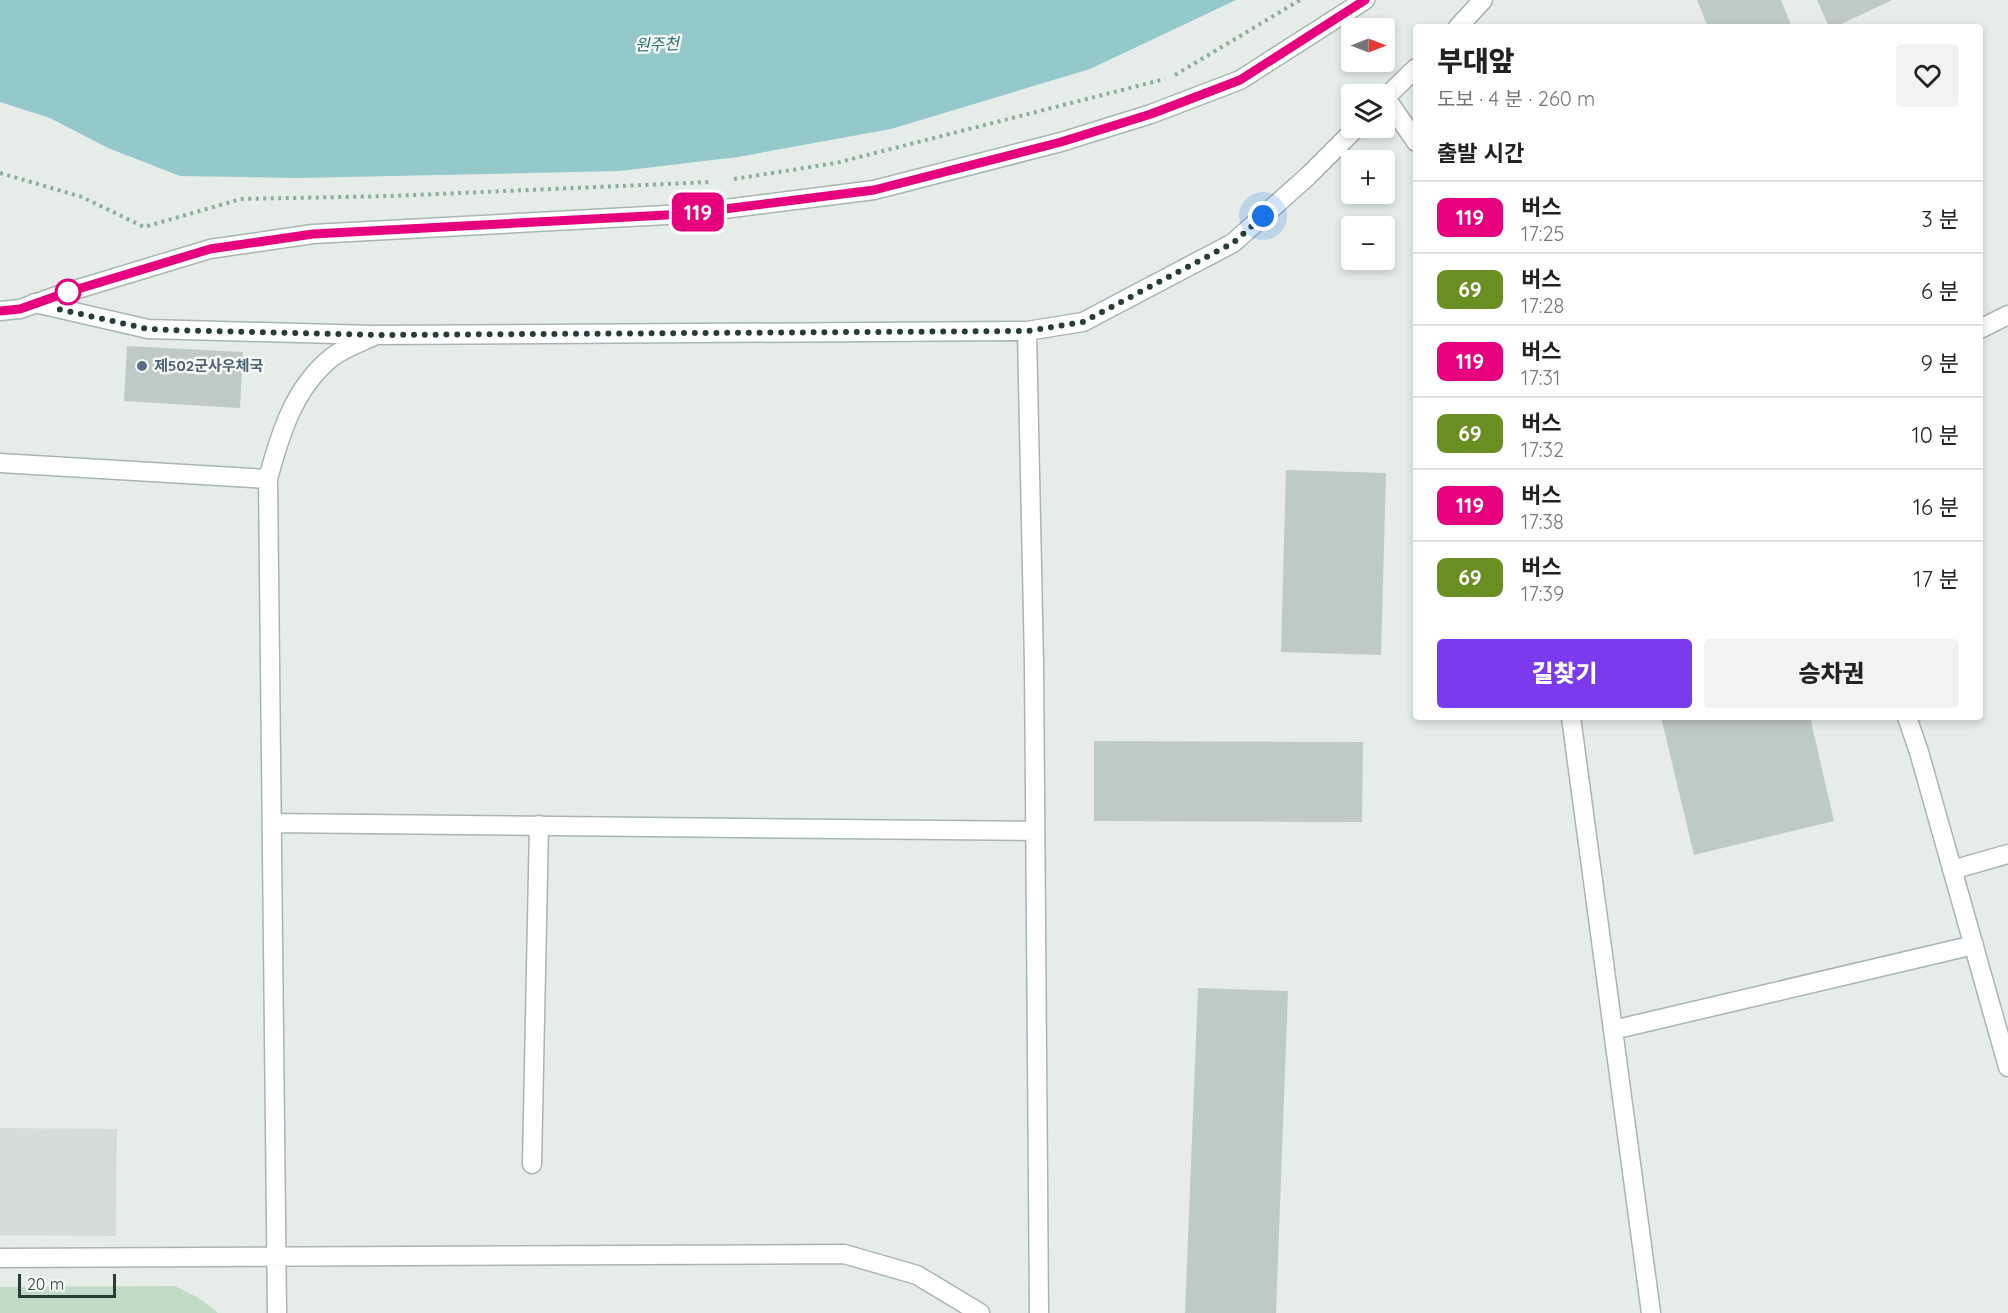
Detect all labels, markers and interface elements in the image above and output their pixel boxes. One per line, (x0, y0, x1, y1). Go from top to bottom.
north arrow (1341, 18, 1395, 72)
map controls (1341, 18, 1395, 270)
water label: 원주천 (635, 33, 682, 55)
text: 부대앞 (1437, 43, 1514, 78)
button: heart (1896, 44, 1959, 107)
button: layers (1341, 84, 1395, 138)
text: 도보 · 4 분 · 260 m (1437, 86, 1595, 111)
text: 출발 시간 (1437, 139, 1524, 167)
button: + (1341, 150, 1395, 204)
line badge: 119 (664, 192, 732, 232)
text: 버스 (1521, 193, 1561, 221)
text: 119 (684, 199, 712, 225)
your location (1248, 201, 1278, 231)
text: 119 (1456, 204, 1484, 230)
text: 3 분 (1921, 205, 1959, 233)
button: − (1341, 216, 1395, 270)
text: 17:25 (1521, 221, 1564, 246)
text: 버스 (1521, 265, 1561, 293)
text: 69 (1458, 276, 1482, 302)
text: 6 분 (1921, 277, 1959, 305)
unlabelled marker (55, 279, 81, 305)
text: 17:28 (1521, 293, 1564, 318)
text: 버스 (1521, 337, 1561, 365)
text: 119 (1456, 348, 1484, 374)
text: 9 분 (1920, 349, 1959, 377)
place label: 제502군사우체국 (154, 356, 263, 375)
marker: 제502군사우체국 (135, 359, 149, 373)
text: 17:31 (1521, 365, 1560, 390)
text: 버스 (1521, 409, 1561, 437)
text: 69 (1458, 420, 1482, 446)
text: 10 분 (1912, 421, 1959, 449)
text: 17:32 (1521, 437, 1564, 462)
text: 버스 (1521, 481, 1561, 509)
text: 119 (1456, 492, 1484, 518)
text: 16 분 (1913, 493, 1959, 521)
text: 17:38 (1521, 509, 1564, 534)
text: 버스 (1521, 553, 1561, 581)
text: 69 (1458, 564, 1482, 590)
text: 17 분 (1913, 565, 1959, 593)
text: 17:39 (1521, 581, 1564, 606)
button: 길찾기 (1437, 639, 1692, 708)
button: 승차권 (1704, 639, 1959, 708)
scale bar (18, 1271, 116, 1298)
text: 20 m (27, 1274, 64, 1294)

